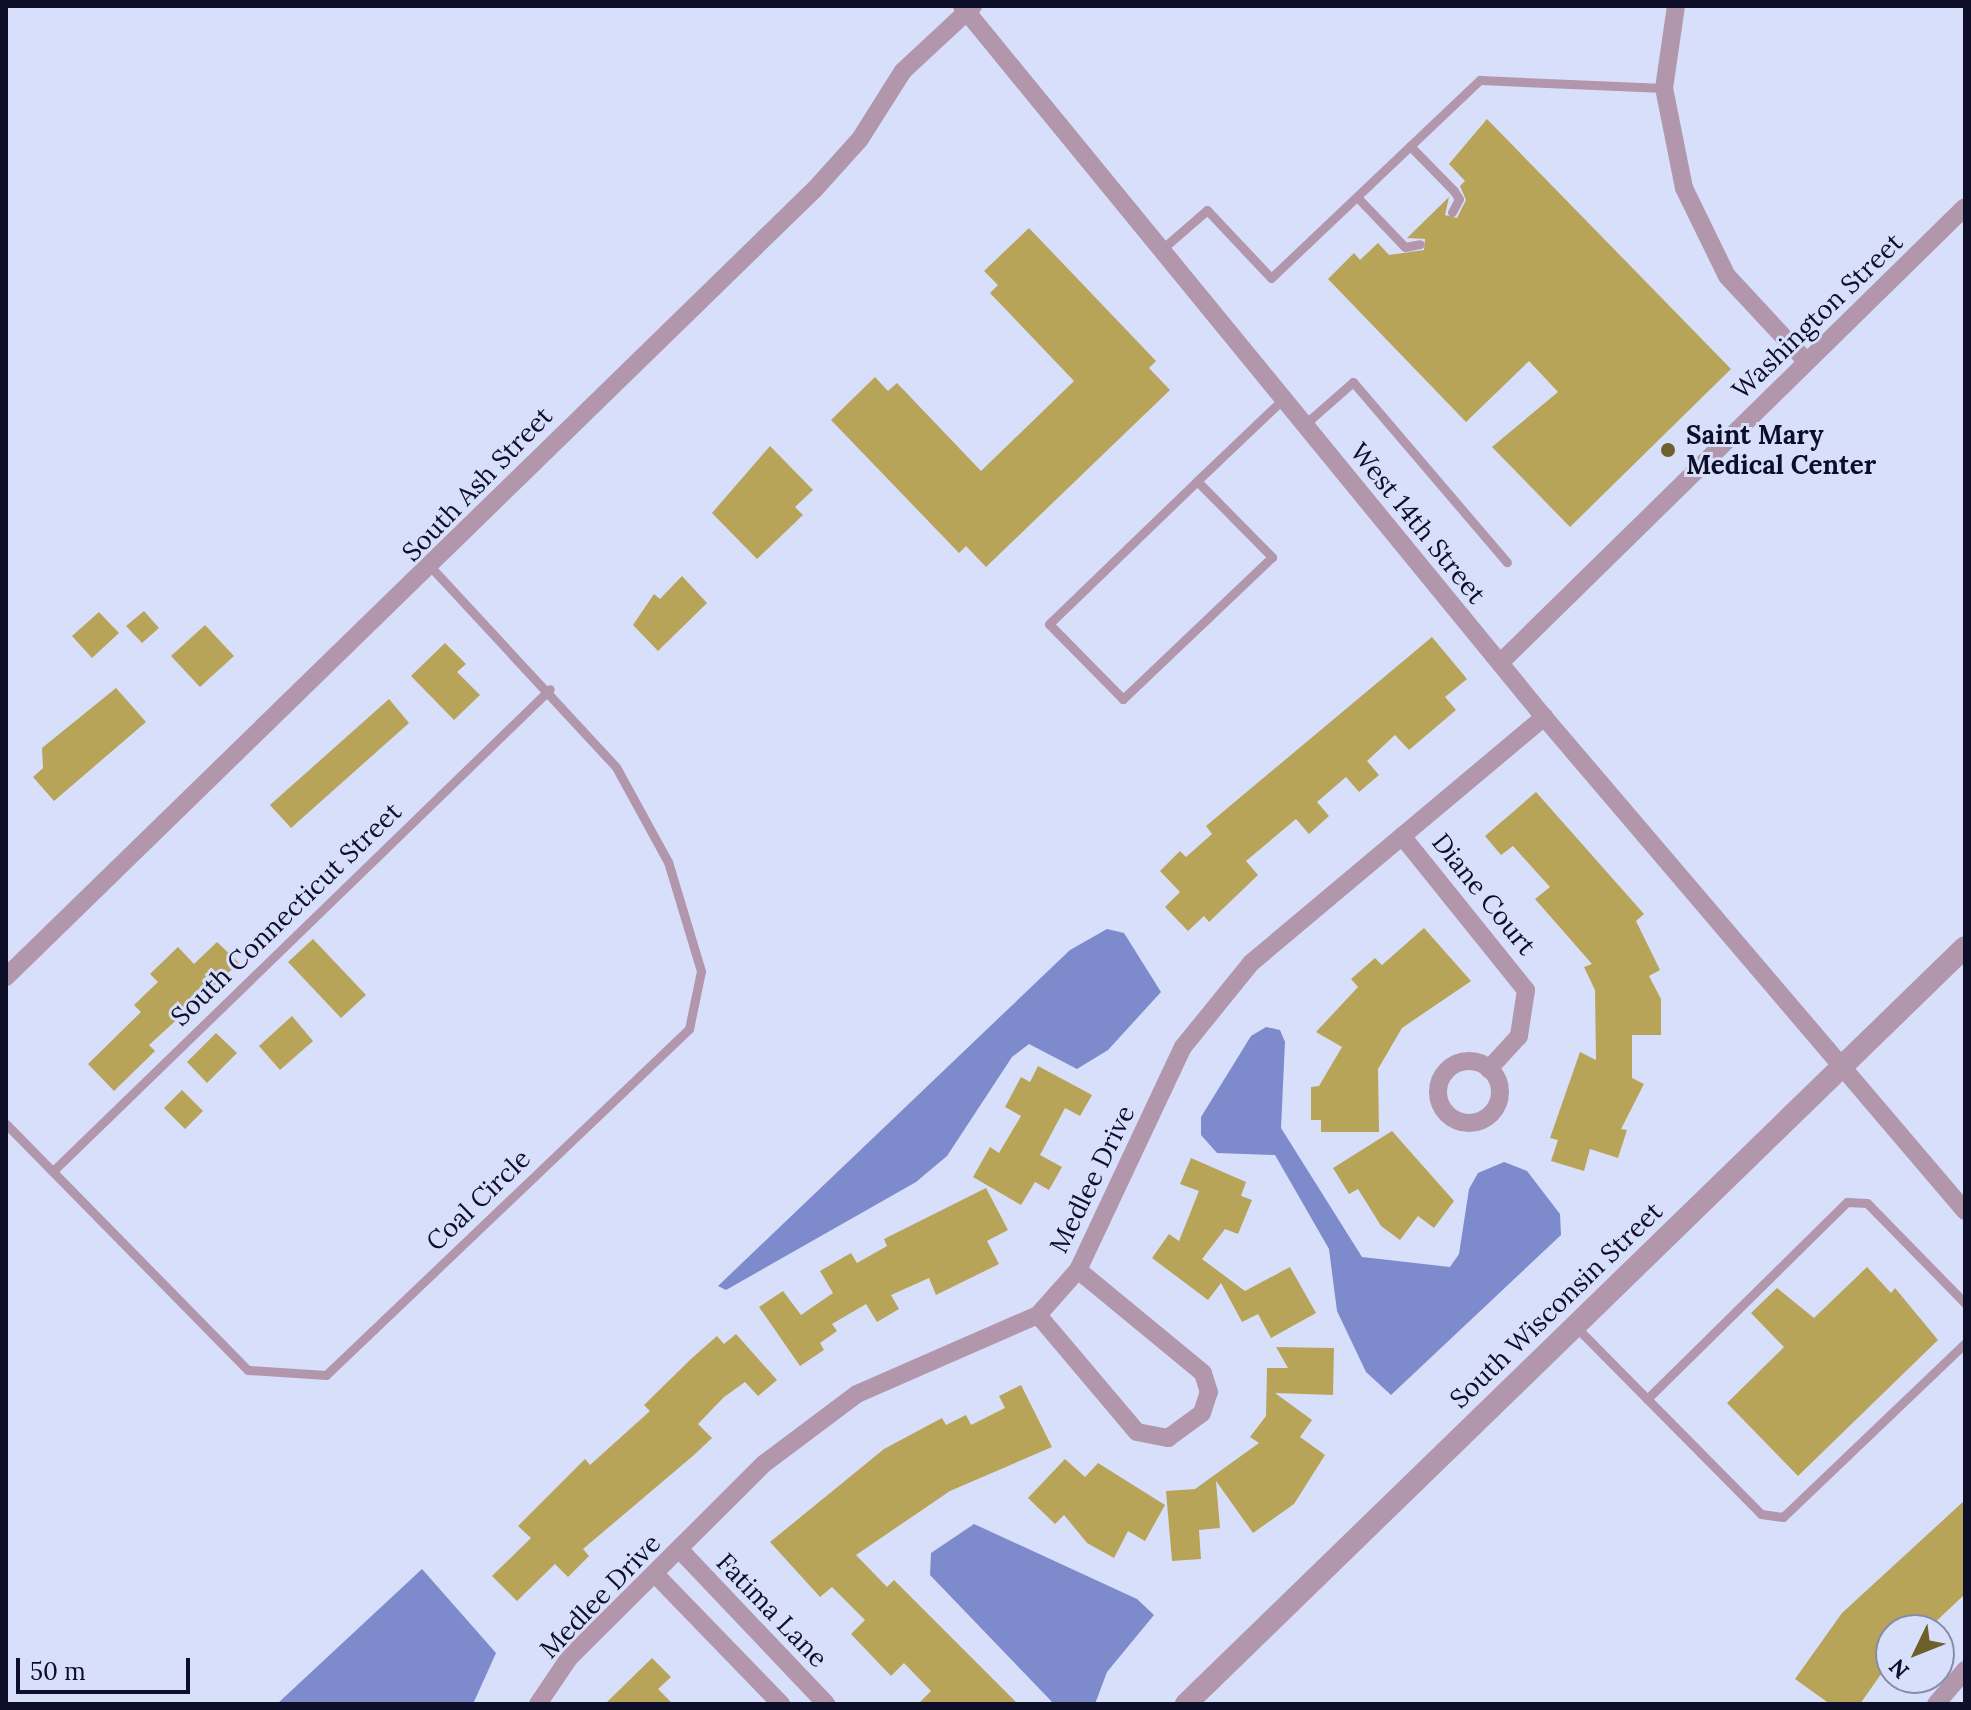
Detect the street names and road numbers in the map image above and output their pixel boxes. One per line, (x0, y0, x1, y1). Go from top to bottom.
street label: Washington Street (1725, 227, 1909, 405)
street label: South Ash Street (395, 400, 559, 568)
street label: West 14th Street (1344, 436, 1492, 610)
street label: South Connecticut Street (164, 796, 408, 1032)
street label: Diane Court (1426, 827, 1542, 961)
street label: Medlee Drive (1043, 1100, 1141, 1258)
street label: Coal Circle (420, 1143, 536, 1257)
street label: South Wisconsin Street (1443, 1195, 1669, 1415)
street label: Medlee Drive (533, 1528, 667, 1664)
street label: Fatima Lane (710, 1547, 834, 1673)

